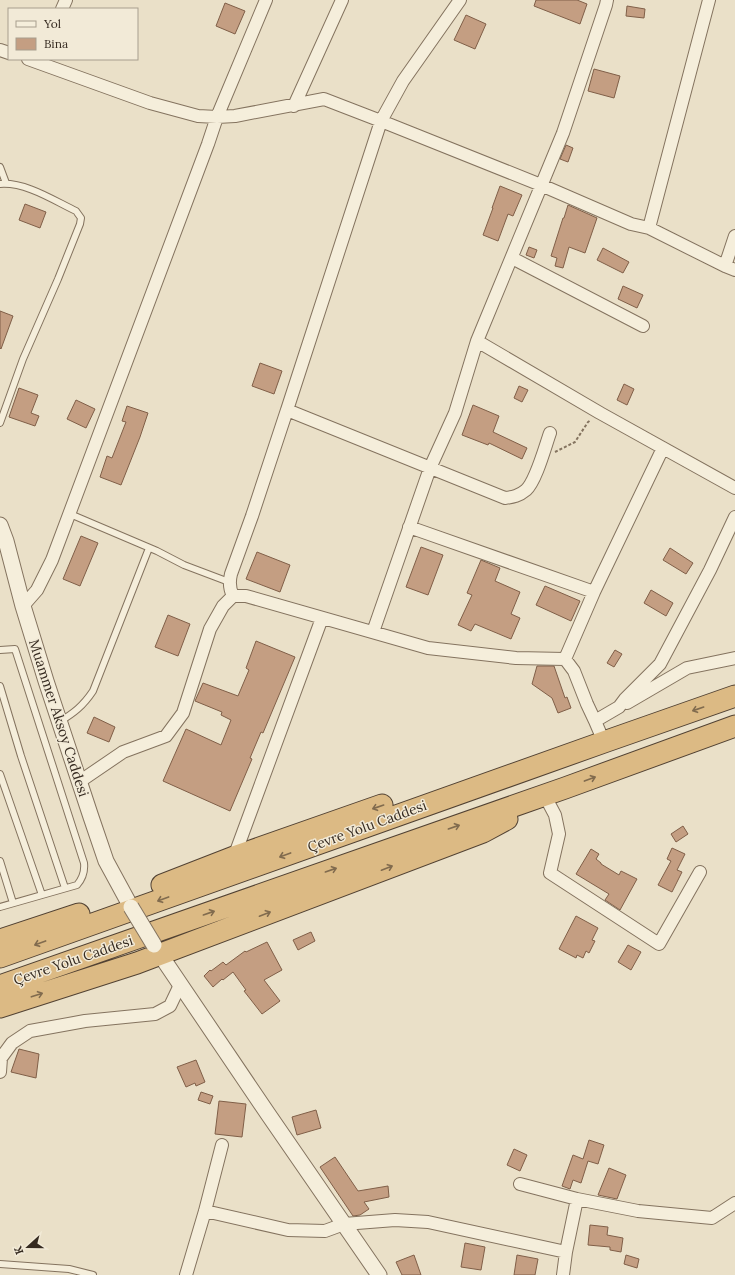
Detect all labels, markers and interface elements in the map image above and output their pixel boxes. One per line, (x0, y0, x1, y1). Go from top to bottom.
legend (8, 8, 138, 60)
text: Yol (43, 16, 61, 31)
text: Bina (44, 36, 68, 51)
street label: Muammer Aksoy Caddesi (25, 637, 93, 799)
one-way arrow (692, 706, 705, 713)
one-way arrow (583, 774, 595, 782)
street label: Çevre Yolu Caddesi (305, 796, 429, 856)
one-way arrow (372, 804, 385, 811)
one-way arrow (448, 822, 460, 830)
one-way arrow (280, 852, 292, 860)
one-way arrow (380, 864, 392, 872)
one-way arrow (325, 865, 337, 873)
one-way arrow (156, 896, 169, 903)
one-way arrow (202, 908, 214, 916)
one-way arrow (259, 910, 271, 918)
street label: Çevre Yolu Caddesi (11, 931, 135, 989)
one-way arrow (35, 939, 47, 947)
one-way arrow (31, 991, 44, 998)
north arrow (8, 1227, 48, 1267)
text: K (11, 1244, 27, 1257)

